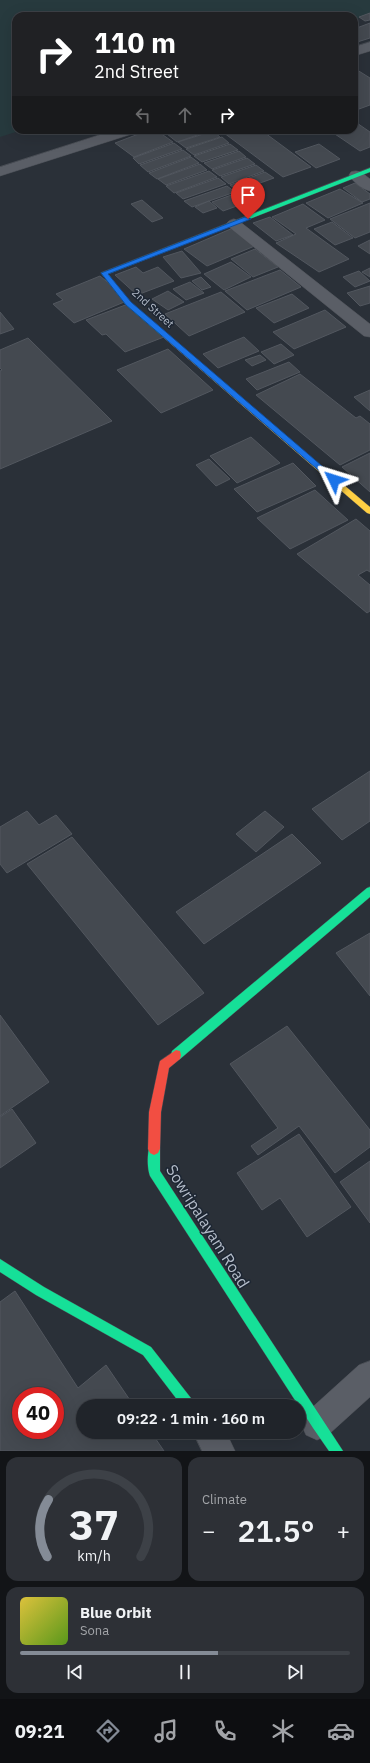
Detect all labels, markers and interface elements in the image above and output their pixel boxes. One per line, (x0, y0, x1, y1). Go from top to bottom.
text: 110 m (94, 24, 176, 61)
icon: right (28, 28, 80, 80)
text: 2nd Street (94, 60, 179, 83)
icon: left (132, 104, 154, 126)
icon: ahead (174, 104, 196, 126)
icon: right (216, 104, 238, 126)
pin (231, 178, 265, 219)
icon: arrive (237, 184, 259, 206)
street label: 2nd Street (129, 285, 177, 331)
position arrow (313, 459, 355, 501)
street label: Sowripalayam Road (162, 1161, 254, 1291)
speed limit sign: 40 (12, 1387, 64, 1439)
text: 09:22 · 1 min · 160 m (117, 1409, 265, 1428)
text: Climate (202, 1491, 247, 1508)
text: 37 (69, 1497, 119, 1551)
text: 21.5° (237, 1511, 315, 1550)
text: − (202, 1516, 215, 1545)
text: + (337, 1516, 350, 1545)
text: km/h (77, 1546, 111, 1565)
text: Blue Orbit (80, 1603, 151, 1622)
text: Sona (80, 1622, 109, 1639)
icon: previous (64, 1661, 86, 1683)
icon: pause (174, 1661, 196, 1683)
icon: next (284, 1661, 306, 1683)
icon: directions (94, 1717, 122, 1745)
icon: music (152, 1717, 180, 1745)
icon: phone (211, 1717, 239, 1745)
icon: climate (269, 1717, 297, 1745)
icon: car (327, 1717, 355, 1745)
text: 09:21 (15, 1720, 64, 1743)

